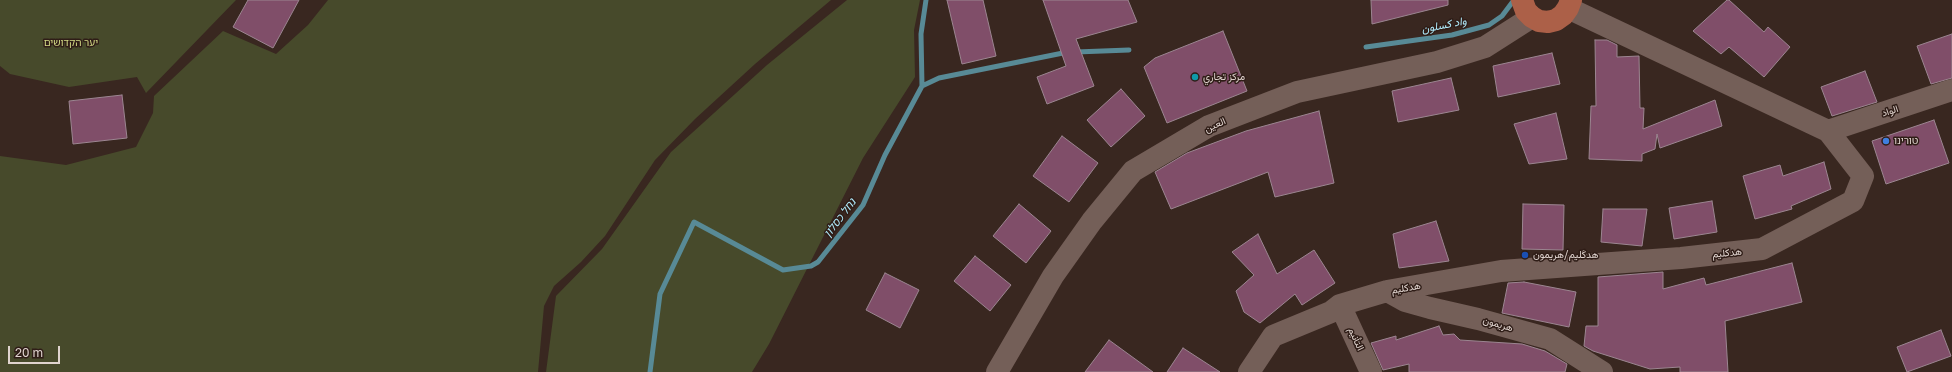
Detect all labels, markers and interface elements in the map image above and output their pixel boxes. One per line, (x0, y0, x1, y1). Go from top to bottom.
water label: واد كسلون (1420, 14, 1468, 36)
park label: יער הקדושים (44, 37, 98, 49)
place label: مركز تجاري (1203, 71, 1245, 83)
marker: مركز تجاري (1190, 72, 1200, 82)
street label: الواد (1880, 103, 1900, 119)
street label: العين (1202, 115, 1228, 135)
place label: טורינו (1894, 135, 1918, 147)
marker: טורינו (1881, 136, 1891, 146)
water label: נחל כסלון (821, 196, 859, 240)
street label: هدكليم (1712, 245, 1742, 261)
place label: هدكَليم/هريمون (1533, 249, 1598, 261)
marker: هدكَليم/هريمون (1520, 250, 1530, 260)
street label: هدكليم (1390, 280, 1422, 296)
street label: هريمون (1482, 314, 1514, 334)
street label: التأنيم (1345, 325, 1367, 353)
scale bar (10, 338, 62, 364)
text: 20 m (15, 345, 43, 360)

